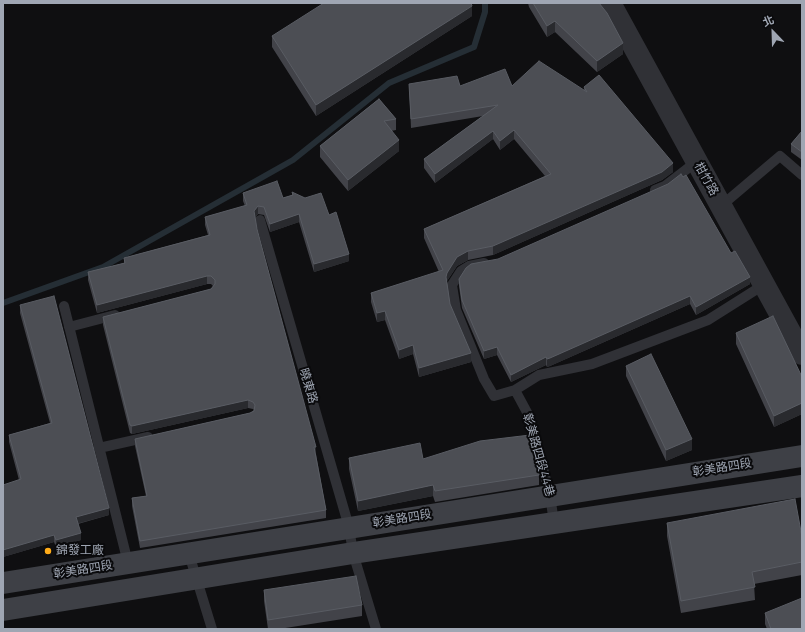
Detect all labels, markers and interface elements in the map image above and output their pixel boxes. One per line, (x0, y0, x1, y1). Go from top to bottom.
text: 北 (760, 11, 776, 30)
north arrow (753, 12, 793, 52)
street label: 柑竹路 (691, 160, 721, 198)
street label: 曉東路 (296, 367, 320, 405)
street label: 彰美路四段44巷 (519, 412, 557, 498)
street label: 彰美路四段 (691, 456, 753, 480)
street label: 彰美路四段 (371, 507, 433, 531)
place label: 錦發工廠 (56, 544, 104, 558)
marker: 錦發工廠 (43, 546, 53, 556)
street label: 彰美路四段 (52, 558, 114, 582)

